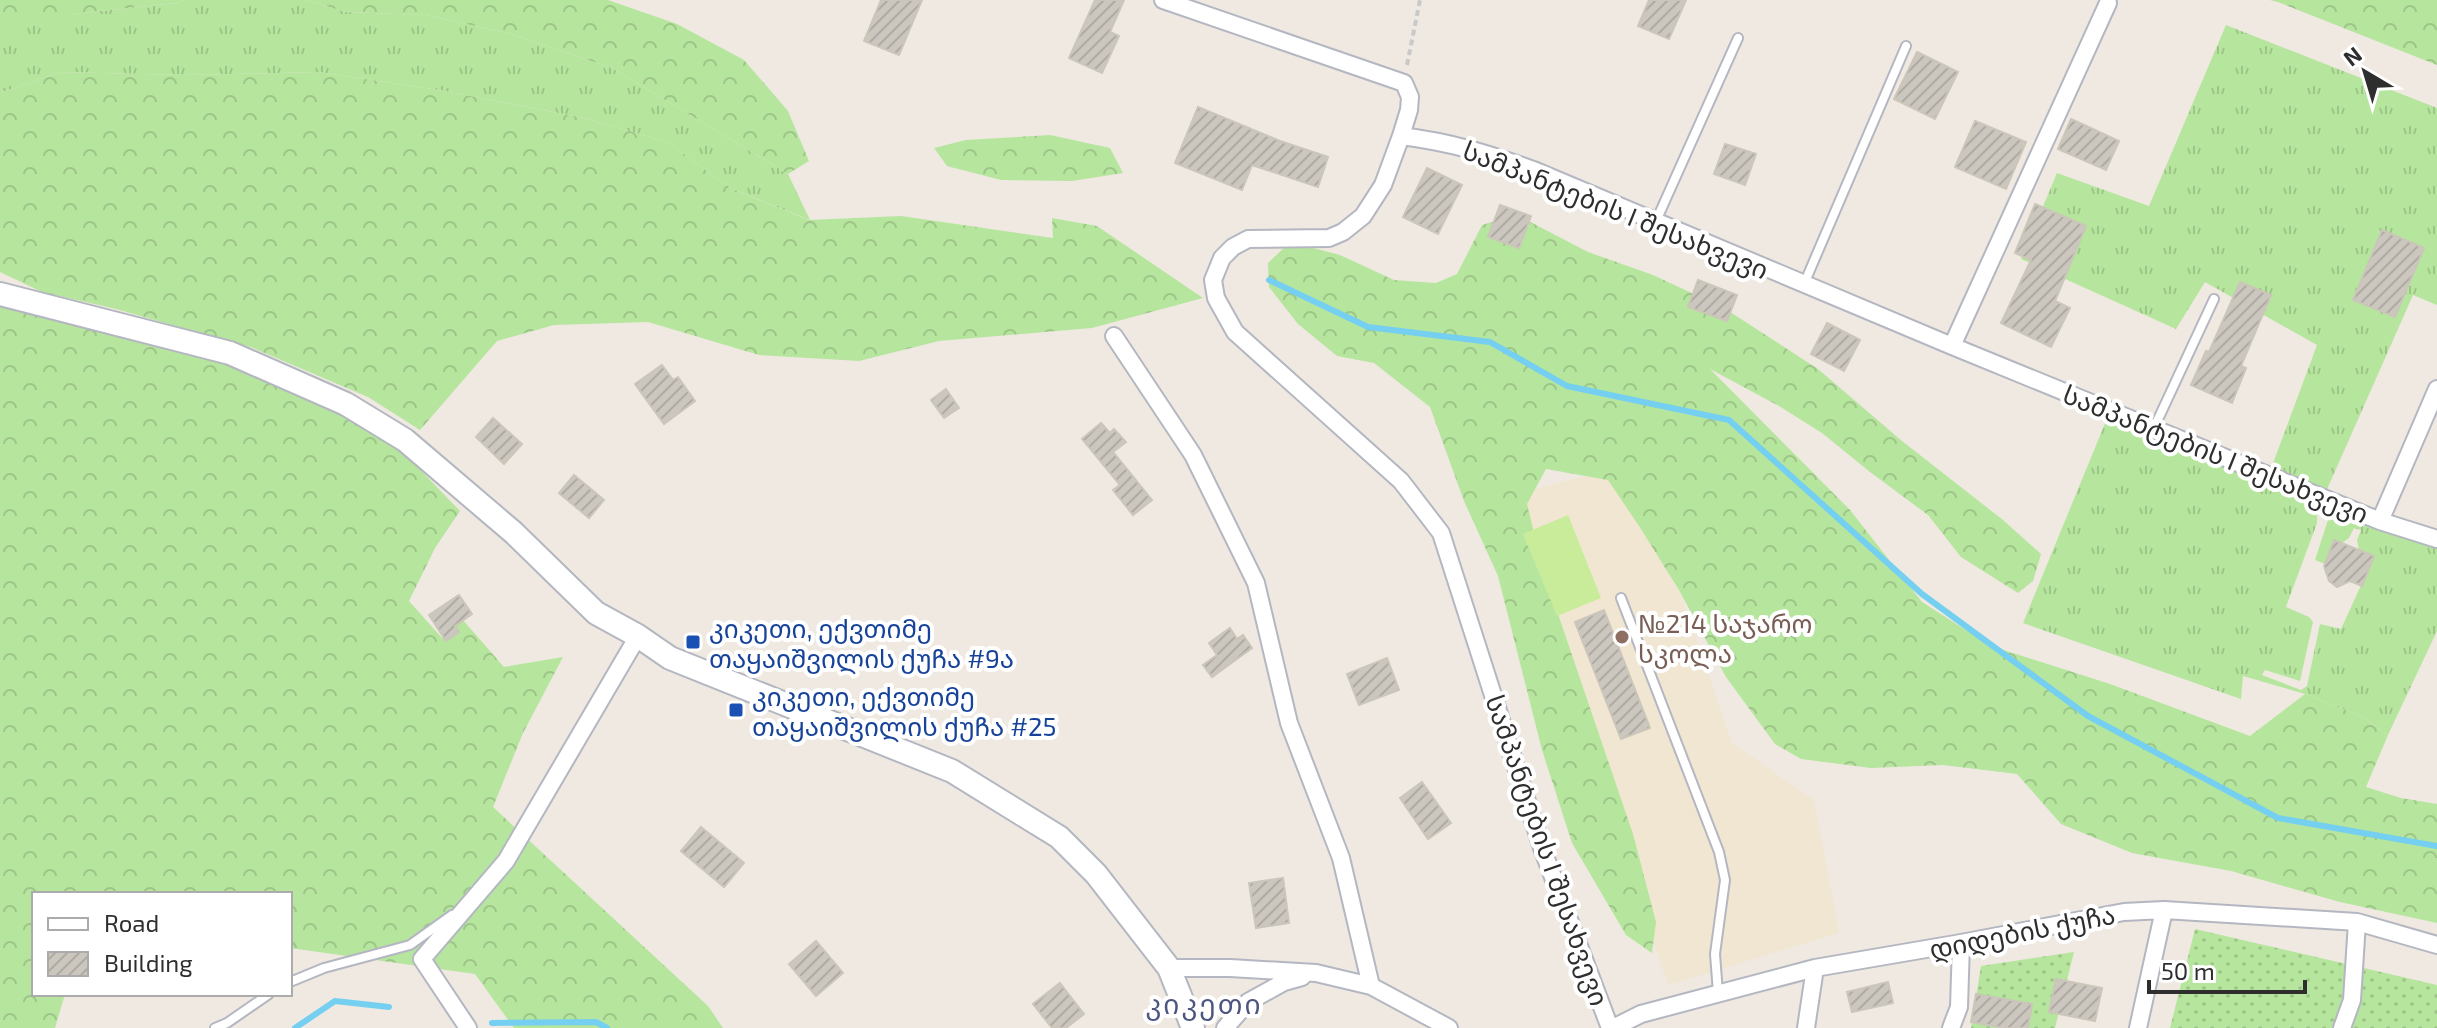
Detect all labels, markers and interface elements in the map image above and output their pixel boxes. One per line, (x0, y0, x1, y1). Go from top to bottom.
north arrow (2325, 32, 2405, 112)
text: N (2338, 40, 2366, 71)
street label: სამპანტების I შესახვევი (1458, 133, 1773, 285)
street label: სამპანტების I შესახვევი (2058, 377, 2373, 529)
place label: №214 საჯარო სკოლა (1638, 607, 1813, 670)
place label: კიკეთი, ექვთიმე თაყაიშვილის ქუჩა #9ა (709, 612, 1014, 675)
marker: №214 საჯარო სკოლა (1613, 628, 1631, 646)
marker: კიკეთი, ექვთიმე თაყაიშვილის ქუჩა #9ა (684, 633, 702, 651)
place label: კიკეთი, ექვთიმე თაყაიშვილის ქუჩა #25 (752, 680, 1057, 743)
street label: სამპანტების I შესახვევი (1479, 691, 1616, 1010)
marker: კიკეთი, ექვთიმე თაყაიშვილის ქუჩა #25 (727, 701, 745, 719)
legend (32, 892, 292, 996)
street label: დიდების ქუჩა (1926, 898, 2118, 966)
text: Road (104, 908, 159, 937)
scale bar (2149, 944, 2305, 994)
text: Building (104, 948, 193, 977)
text: 50 m (2161, 956, 2215, 985)
district label: კიკეთი (1146, 986, 1262, 1021)

